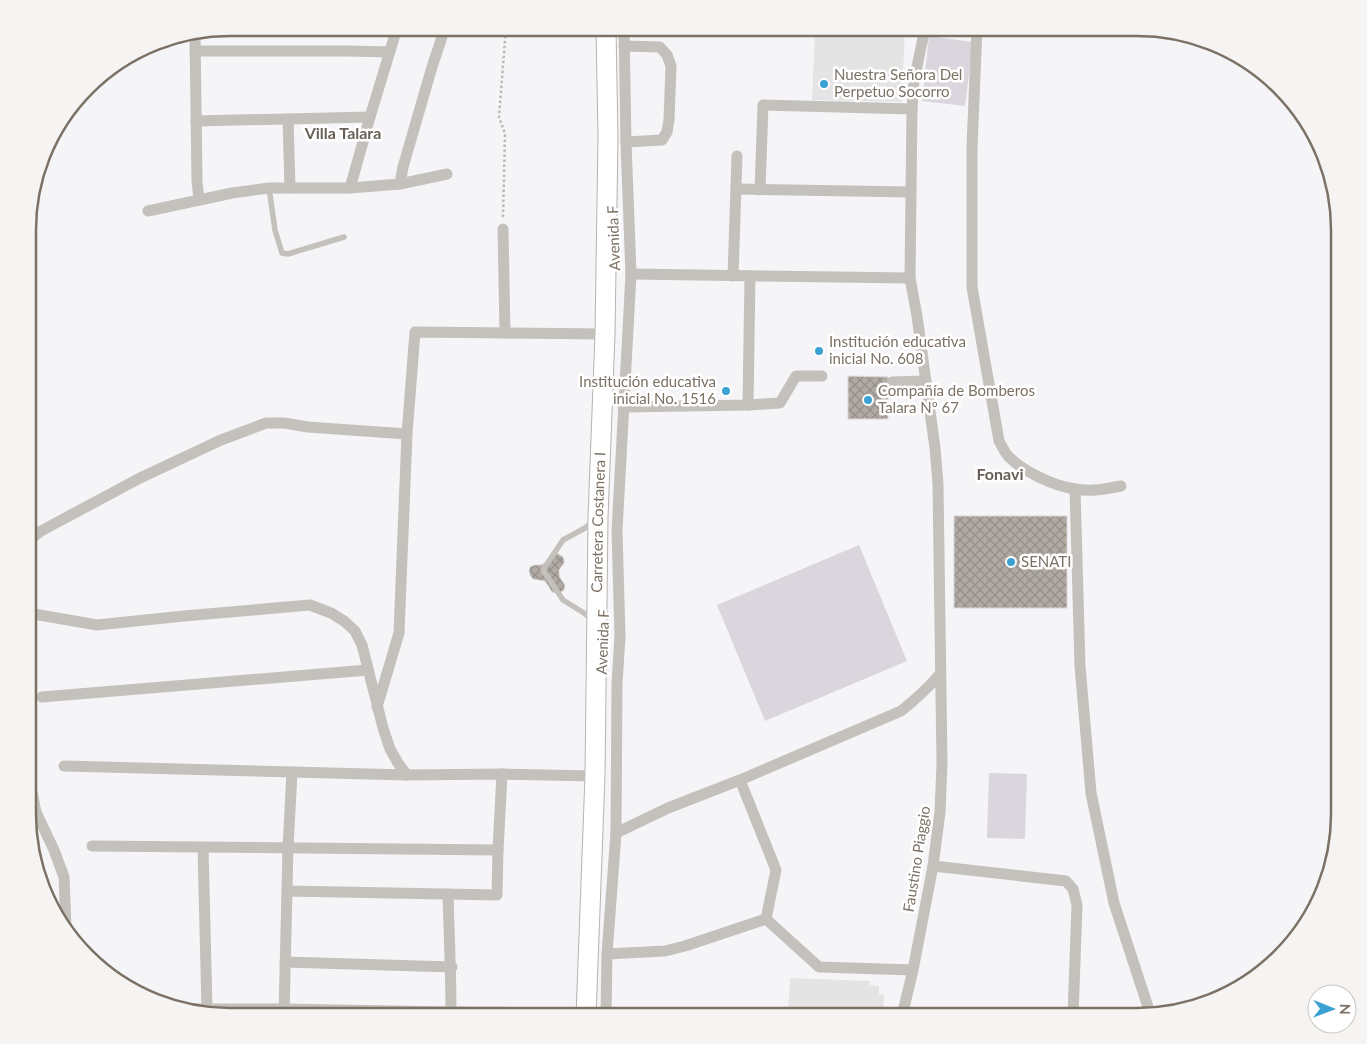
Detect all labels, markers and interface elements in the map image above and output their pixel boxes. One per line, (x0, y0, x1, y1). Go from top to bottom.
place label: Nuestra Señora Del Perpetuo Socorro (834, 65, 962, 100)
marker: Nuestra Señora Del Perpetuo Socorro (818, 78, 830, 90)
district label: Villa Talara (304, 123, 381, 142)
street label: Avenida F (603, 205, 623, 271)
place label: Institución educativa inicial No. 608 (829, 332, 966, 367)
marker: Institución educativa inicial No. 608 (813, 345, 825, 357)
place label: Institución educativa inicial No. 1516 (579, 372, 716, 407)
place label: Compañía de Bomberos Talara Nº 67 (878, 381, 1035, 416)
marker: Institución educativa inicial No. 1516 (720, 385, 732, 397)
marker: Compañía de Bomberos Talara Nº 67 (862, 394, 874, 406)
street label: Carretera Costanera I (587, 451, 608, 593)
district label: Fonavi (977, 464, 1024, 483)
place label: SENATI (1021, 552, 1071, 570)
marker: SENATI (1005, 556, 1017, 568)
street label: Avenida F (592, 609, 612, 675)
street label: Faustino Piaggio (899, 804, 933, 913)
north arrow (1307, 984, 1357, 1034)
text: N (1337, 1004, 1354, 1015)

